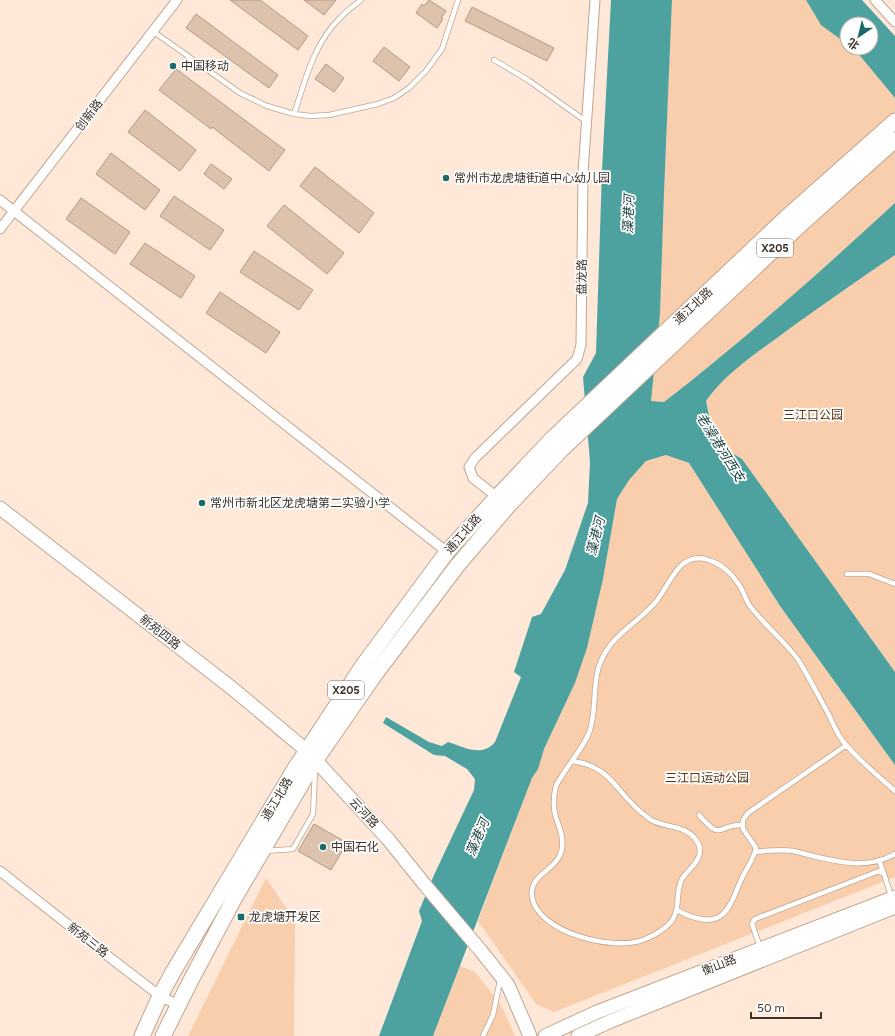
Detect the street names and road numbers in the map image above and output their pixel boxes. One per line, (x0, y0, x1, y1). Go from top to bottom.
street label: 创新路 (72, 97, 106, 133)
road number: X205 (757, 239, 793, 257)
street label: 盘龙路 (575, 259, 589, 295)
street label: 通江北路 (671, 285, 715, 327)
street label: 通江北路 (442, 511, 484, 557)
street label: 新苑四路 (137, 612, 183, 652)
road number: X205 (328, 681, 364, 699)
street label: 通江北路 (259, 775, 295, 823)
street label: 云河路 (347, 795, 381, 831)
street label: 新苑三路 (65, 920, 111, 960)
street label: 衡山路 (700, 952, 738, 978)

